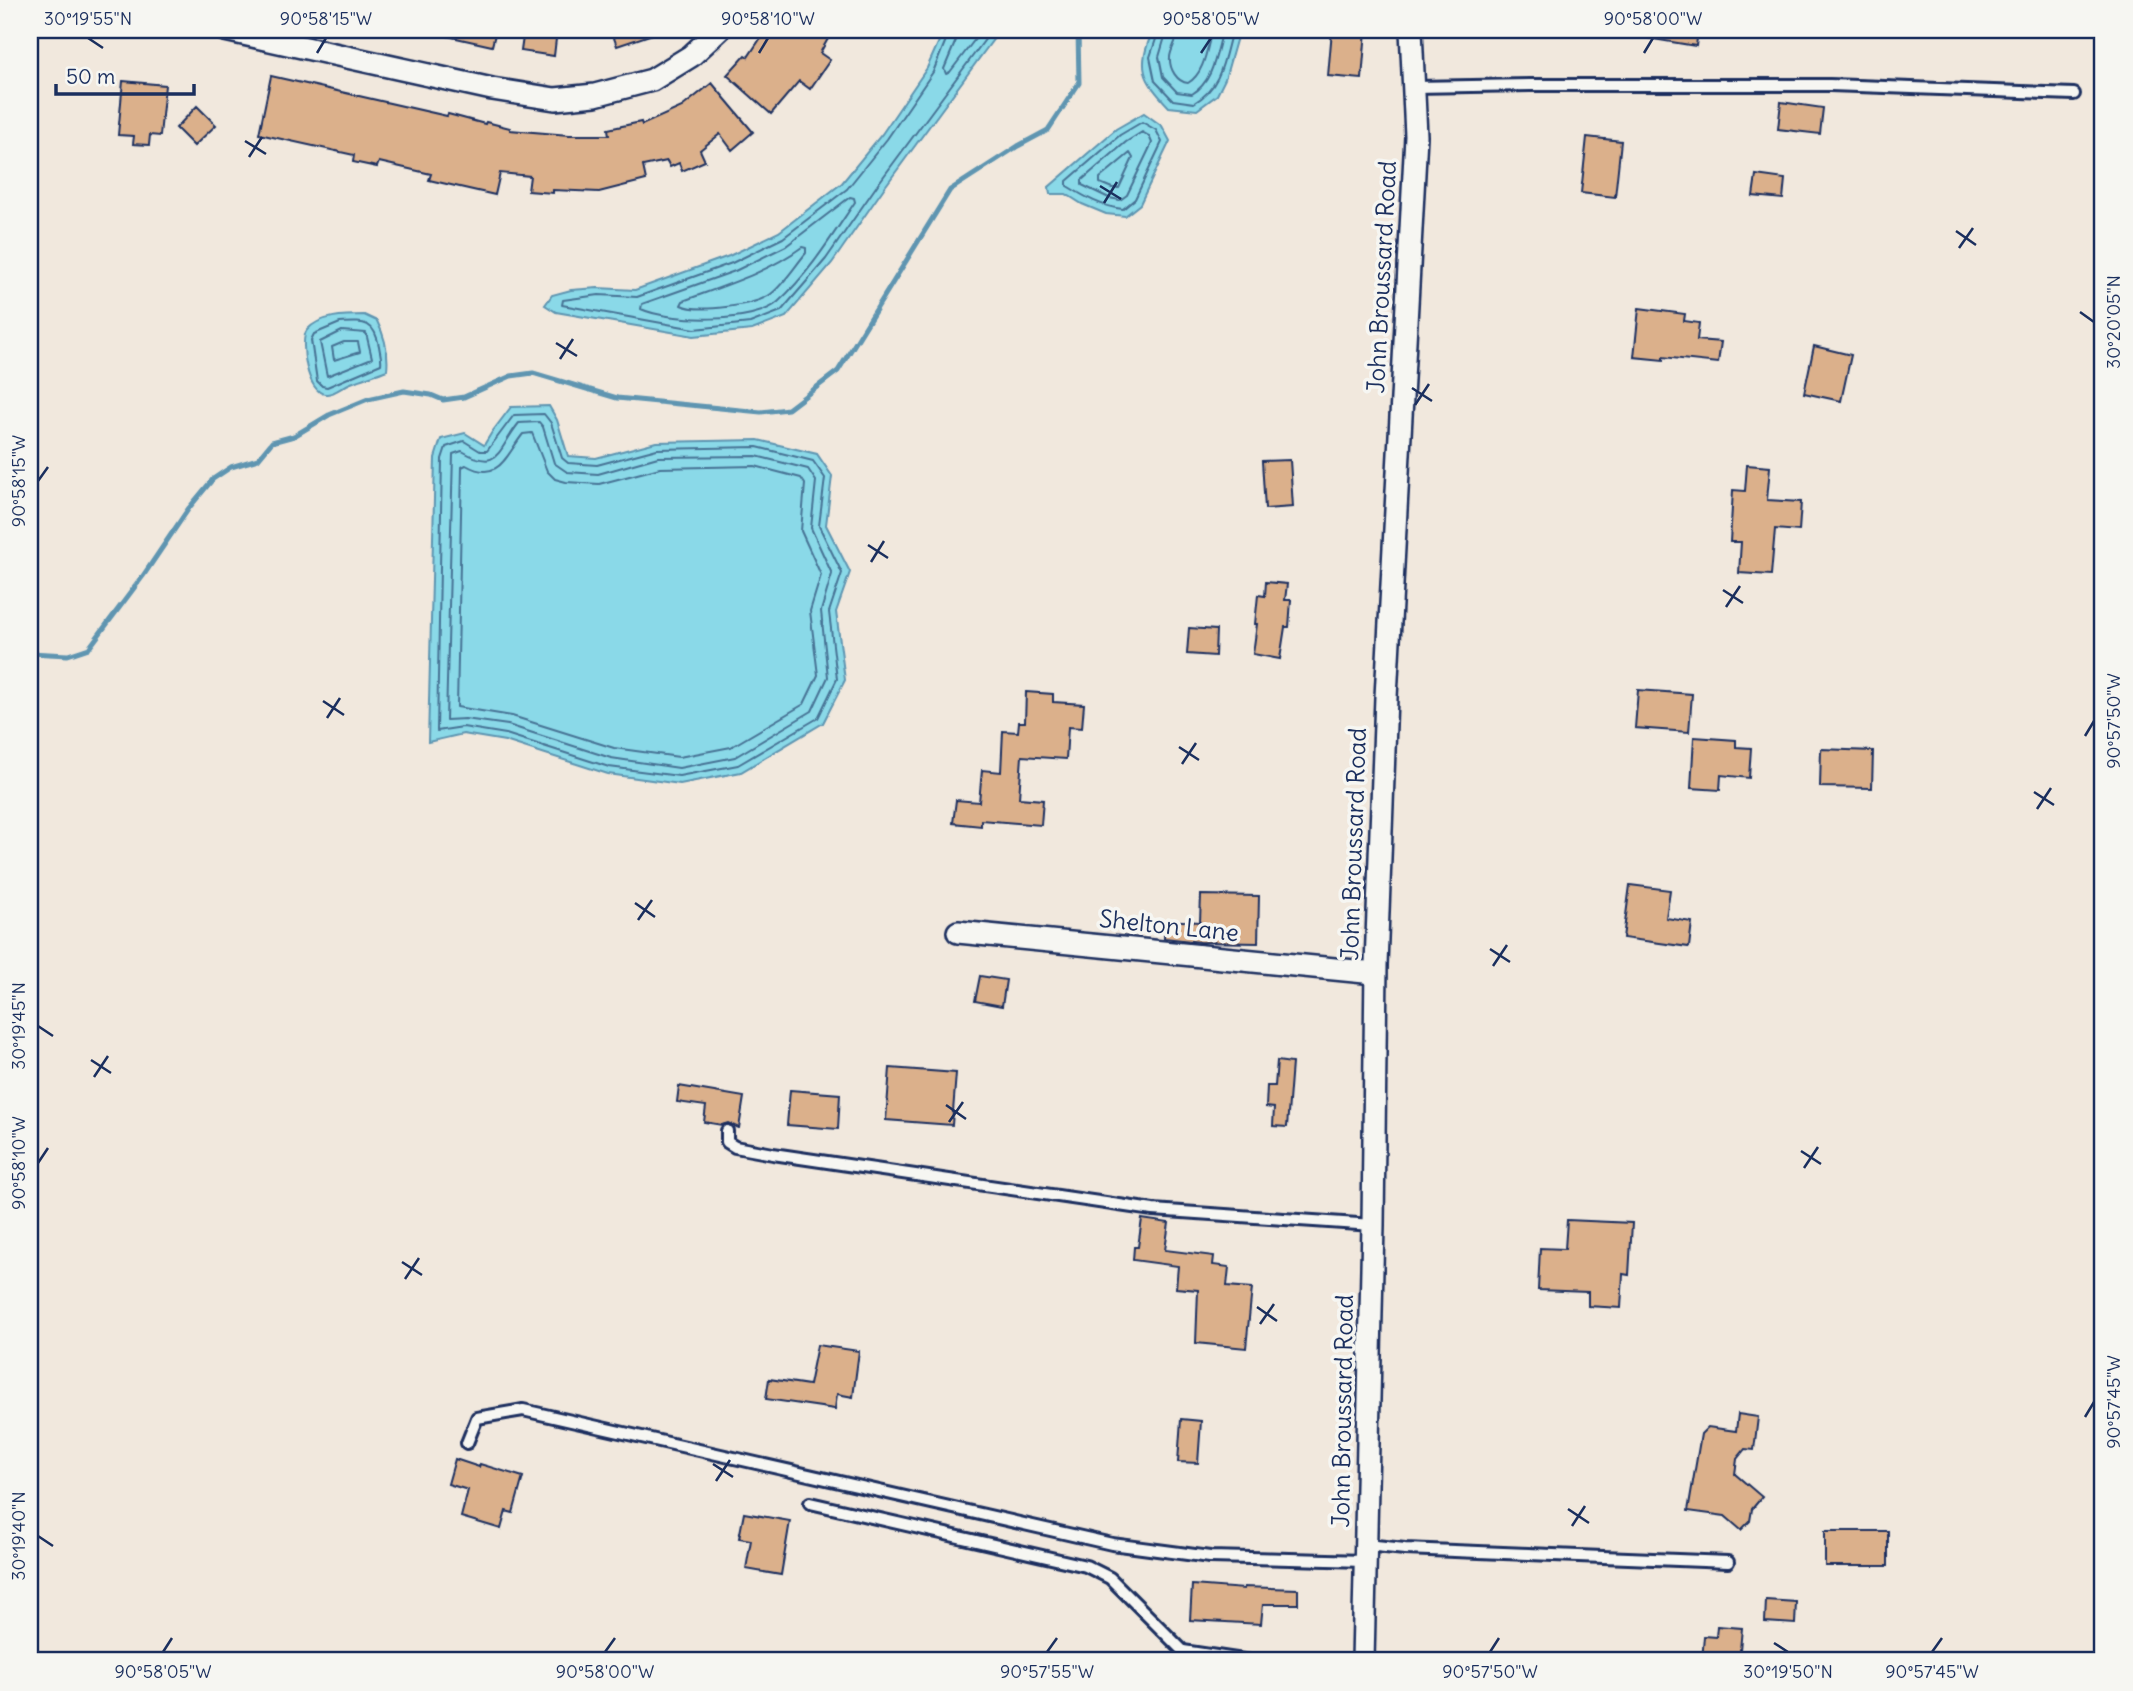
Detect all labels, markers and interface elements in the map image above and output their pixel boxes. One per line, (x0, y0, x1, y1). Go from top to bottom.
text: 30°19'55"N (44, 7, 132, 30)
text: 90°58'15"W (280, 7, 372, 30)
text: 90°58'10"W (721, 7, 815, 30)
text: 90°58'05"W (1162, 7, 1260, 30)
text: 90°58'00"W (1604, 7, 1702, 30)
scale bar (56, 52, 194, 96)
text: 50 m (66, 63, 115, 90)
street label: John Broussard Road (1360, 160, 1402, 394)
text: 30°20'05"N (2102, 275, 2125, 369)
text: 90°58'15"W (7, 435, 30, 527)
text: 90°57'50"W (2102, 673, 2125, 769)
street label: John Broussard Road (1334, 727, 1372, 961)
street label: Shelton Lane (1098, 903, 1240, 947)
text: 30°19'45"N (7, 982, 30, 1070)
text: 90°58'10"W (7, 1116, 30, 1210)
street label: John Broussard Road (1325, 1294, 1359, 1528)
text: 90°57'45"W (2102, 1355, 2125, 1449)
text: 30°19'40"N (7, 1491, 30, 1581)
text: 90°58'05"W (114, 1660, 212, 1683)
text: 90°58'00"W (556, 1660, 654, 1683)
text: 90°57'55"W (1000, 1660, 1094, 1683)
text: 90°57'50"W (1442, 1660, 1538, 1683)
text: 30°19'50"N (1743, 1660, 1833, 1683)
text: 90°57'45"W (1885, 1660, 1979, 1683)

